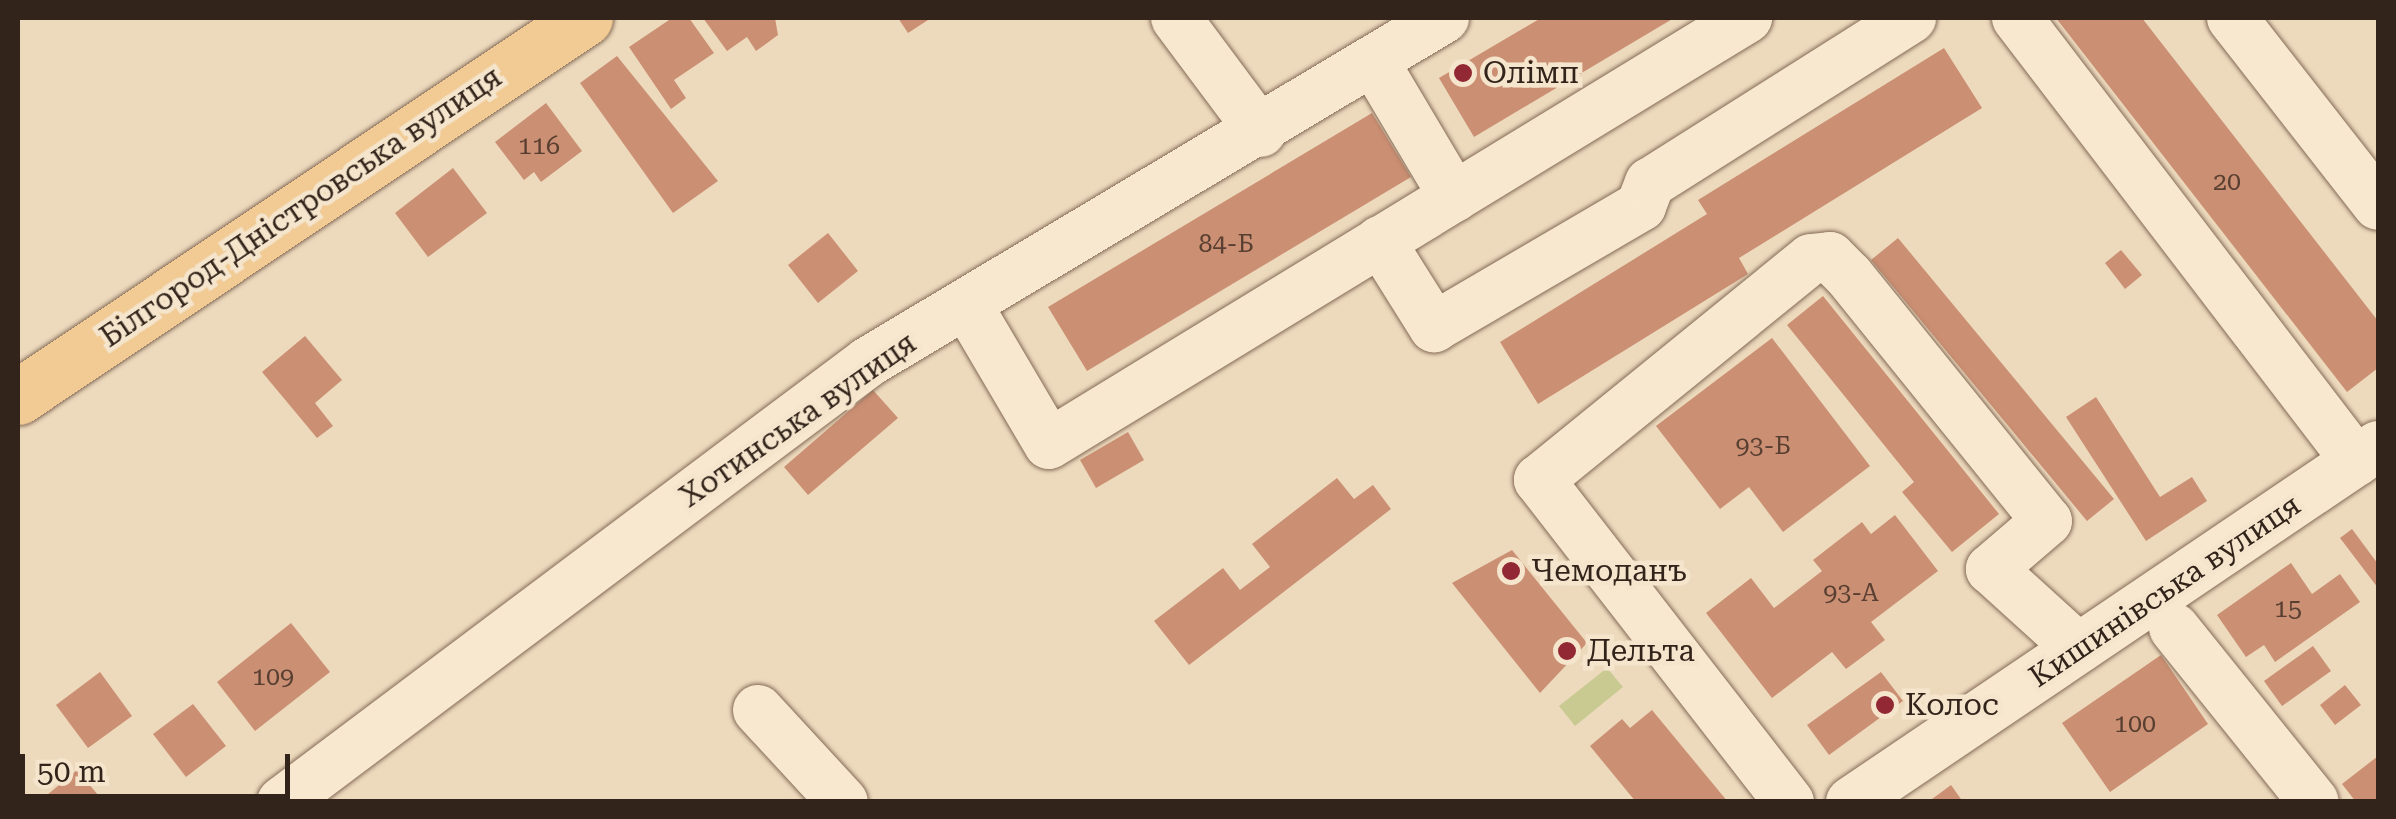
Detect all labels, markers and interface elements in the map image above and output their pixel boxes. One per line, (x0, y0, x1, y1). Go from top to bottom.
place label: Олімп (1483, 55, 1579, 91)
street label: Білгород-Дністровська вулиця (94, 59, 508, 355)
marker: Олімп (1452, 62, 1474, 84)
house number: 116 (518, 131, 560, 161)
house number: 20 (2213, 167, 2241, 197)
house number: 84-Б (1198, 229, 1254, 259)
street label: Хотинська вулиця (673, 325, 923, 515)
house number: 93-Б (1735, 431, 1791, 461)
street label: Кишинівська вулиця (2023, 487, 2307, 695)
place label: Чемоданъ (1531, 553, 1687, 589)
marker: Чемоданъ (1500, 560, 1522, 582)
house number: 93-А (1823, 578, 1879, 608)
house number: 15 (2274, 594, 2302, 624)
place label: Дельта (1587, 633, 1695, 669)
marker: Дельта (1556, 640, 1578, 662)
house number: 109 (252, 662, 294, 692)
place label: Колос (1905, 687, 1999, 723)
marker: Колос (1874, 694, 1896, 716)
house number: 100 (2114, 709, 2156, 739)
scale bar (25, 734, 295, 796)
text: 50 m (37, 754, 106, 789)

